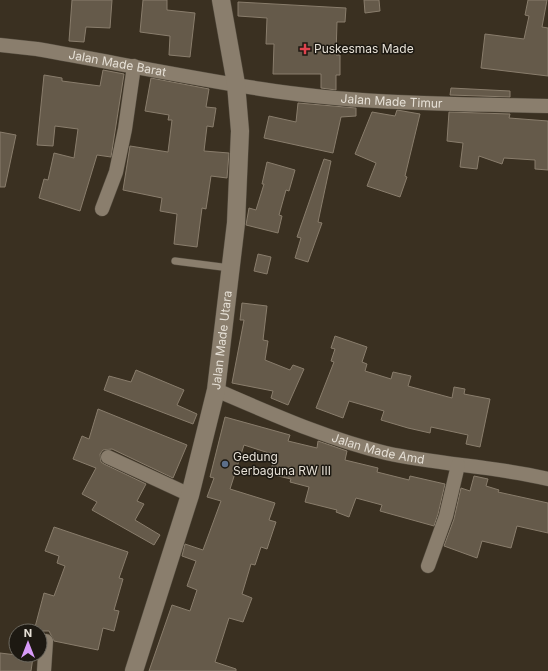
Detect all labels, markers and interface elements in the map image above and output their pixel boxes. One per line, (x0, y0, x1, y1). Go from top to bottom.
place label: Puskesmas Made (314, 41, 414, 56)
marker: Puskesmas Made (299, 43, 311, 55)
street label: Jalan Made Barat (67, 47, 168, 79)
street label: Jalan Made Timur (340, 90, 443, 111)
street label: Jalan Made Utara (208, 290, 235, 391)
street label: Jalan Made Amd (330, 430, 426, 467)
place label: Gedung Serbaguna RW III (233, 449, 331, 478)
marker: Gedung Serbaguna RW III (220, 459, 230, 469)
north arrow (8, 623, 48, 663)
text: N (24, 626, 32, 640)

